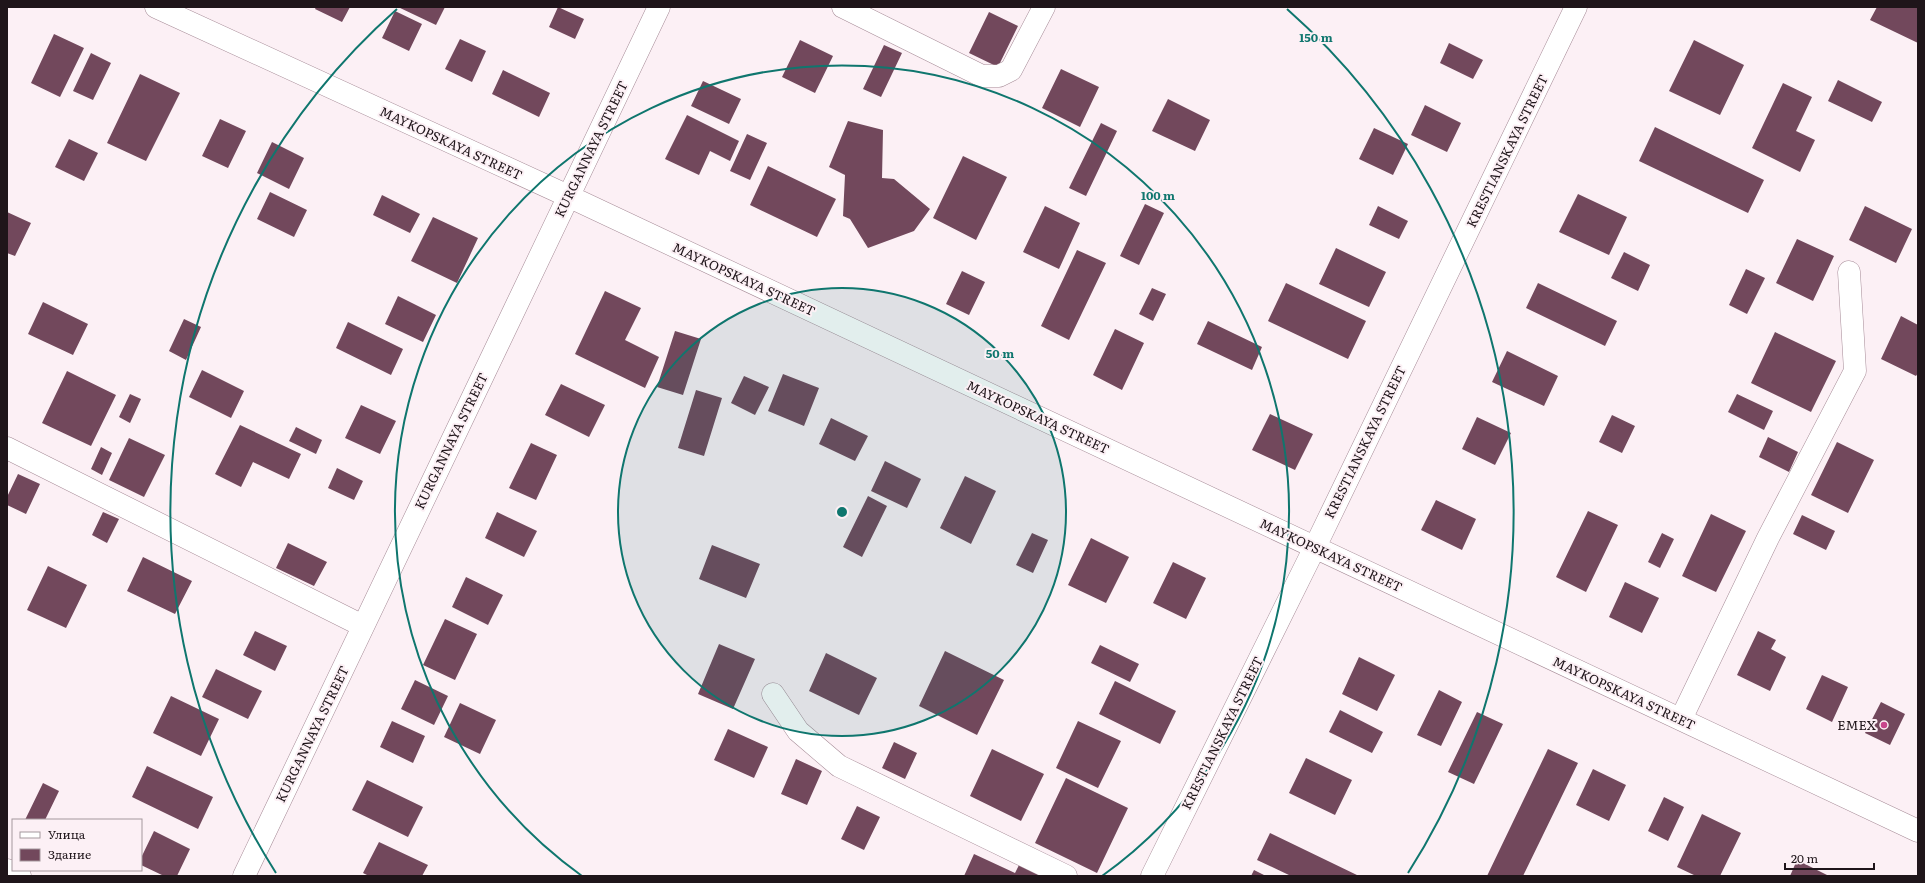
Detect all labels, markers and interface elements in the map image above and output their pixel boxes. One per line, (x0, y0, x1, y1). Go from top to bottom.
text: 150 m (1299, 28, 1333, 46)
street label: KRESTIANSKAYA STREET (1461, 71, 1552, 231)
street label: KURGANNAYA STREET (549, 77, 632, 220)
street label: MAYKOPSKAYA STREET (377, 101, 526, 184)
text: 100 m (1141, 186, 1175, 204)
street label: MAYKOPSKAYA STREET (670, 237, 819, 320)
text: 50 m (986, 344, 1014, 362)
street label: KRESTIANSKAYA STREET (1319, 362, 1410, 522)
street label: KURGANNAYA STREET (409, 369, 492, 512)
street label: MAYKOPSKAYA STREET (964, 375, 1113, 458)
centre of rings (835, 505, 849, 519)
street label: MAYKOPSKAYA STREET (1257, 513, 1406, 596)
street label: MAYKOPSKAYA STREET (1550, 651, 1699, 734)
street label: KRESTIANSKAYA STREET (1176, 653, 1267, 813)
street label: KURGANNAYA STREET (270, 662, 353, 805)
place label: EMEX (1837, 715, 1876, 734)
marker: EMEX (1879, 720, 1889, 730)
legend (12, 819, 142, 871)
text: Улица (48, 825, 86, 843)
text: Здание (48, 845, 91, 863)
scale bar (1785, 845, 1874, 871)
text: 20 m (1791, 849, 1818, 867)

